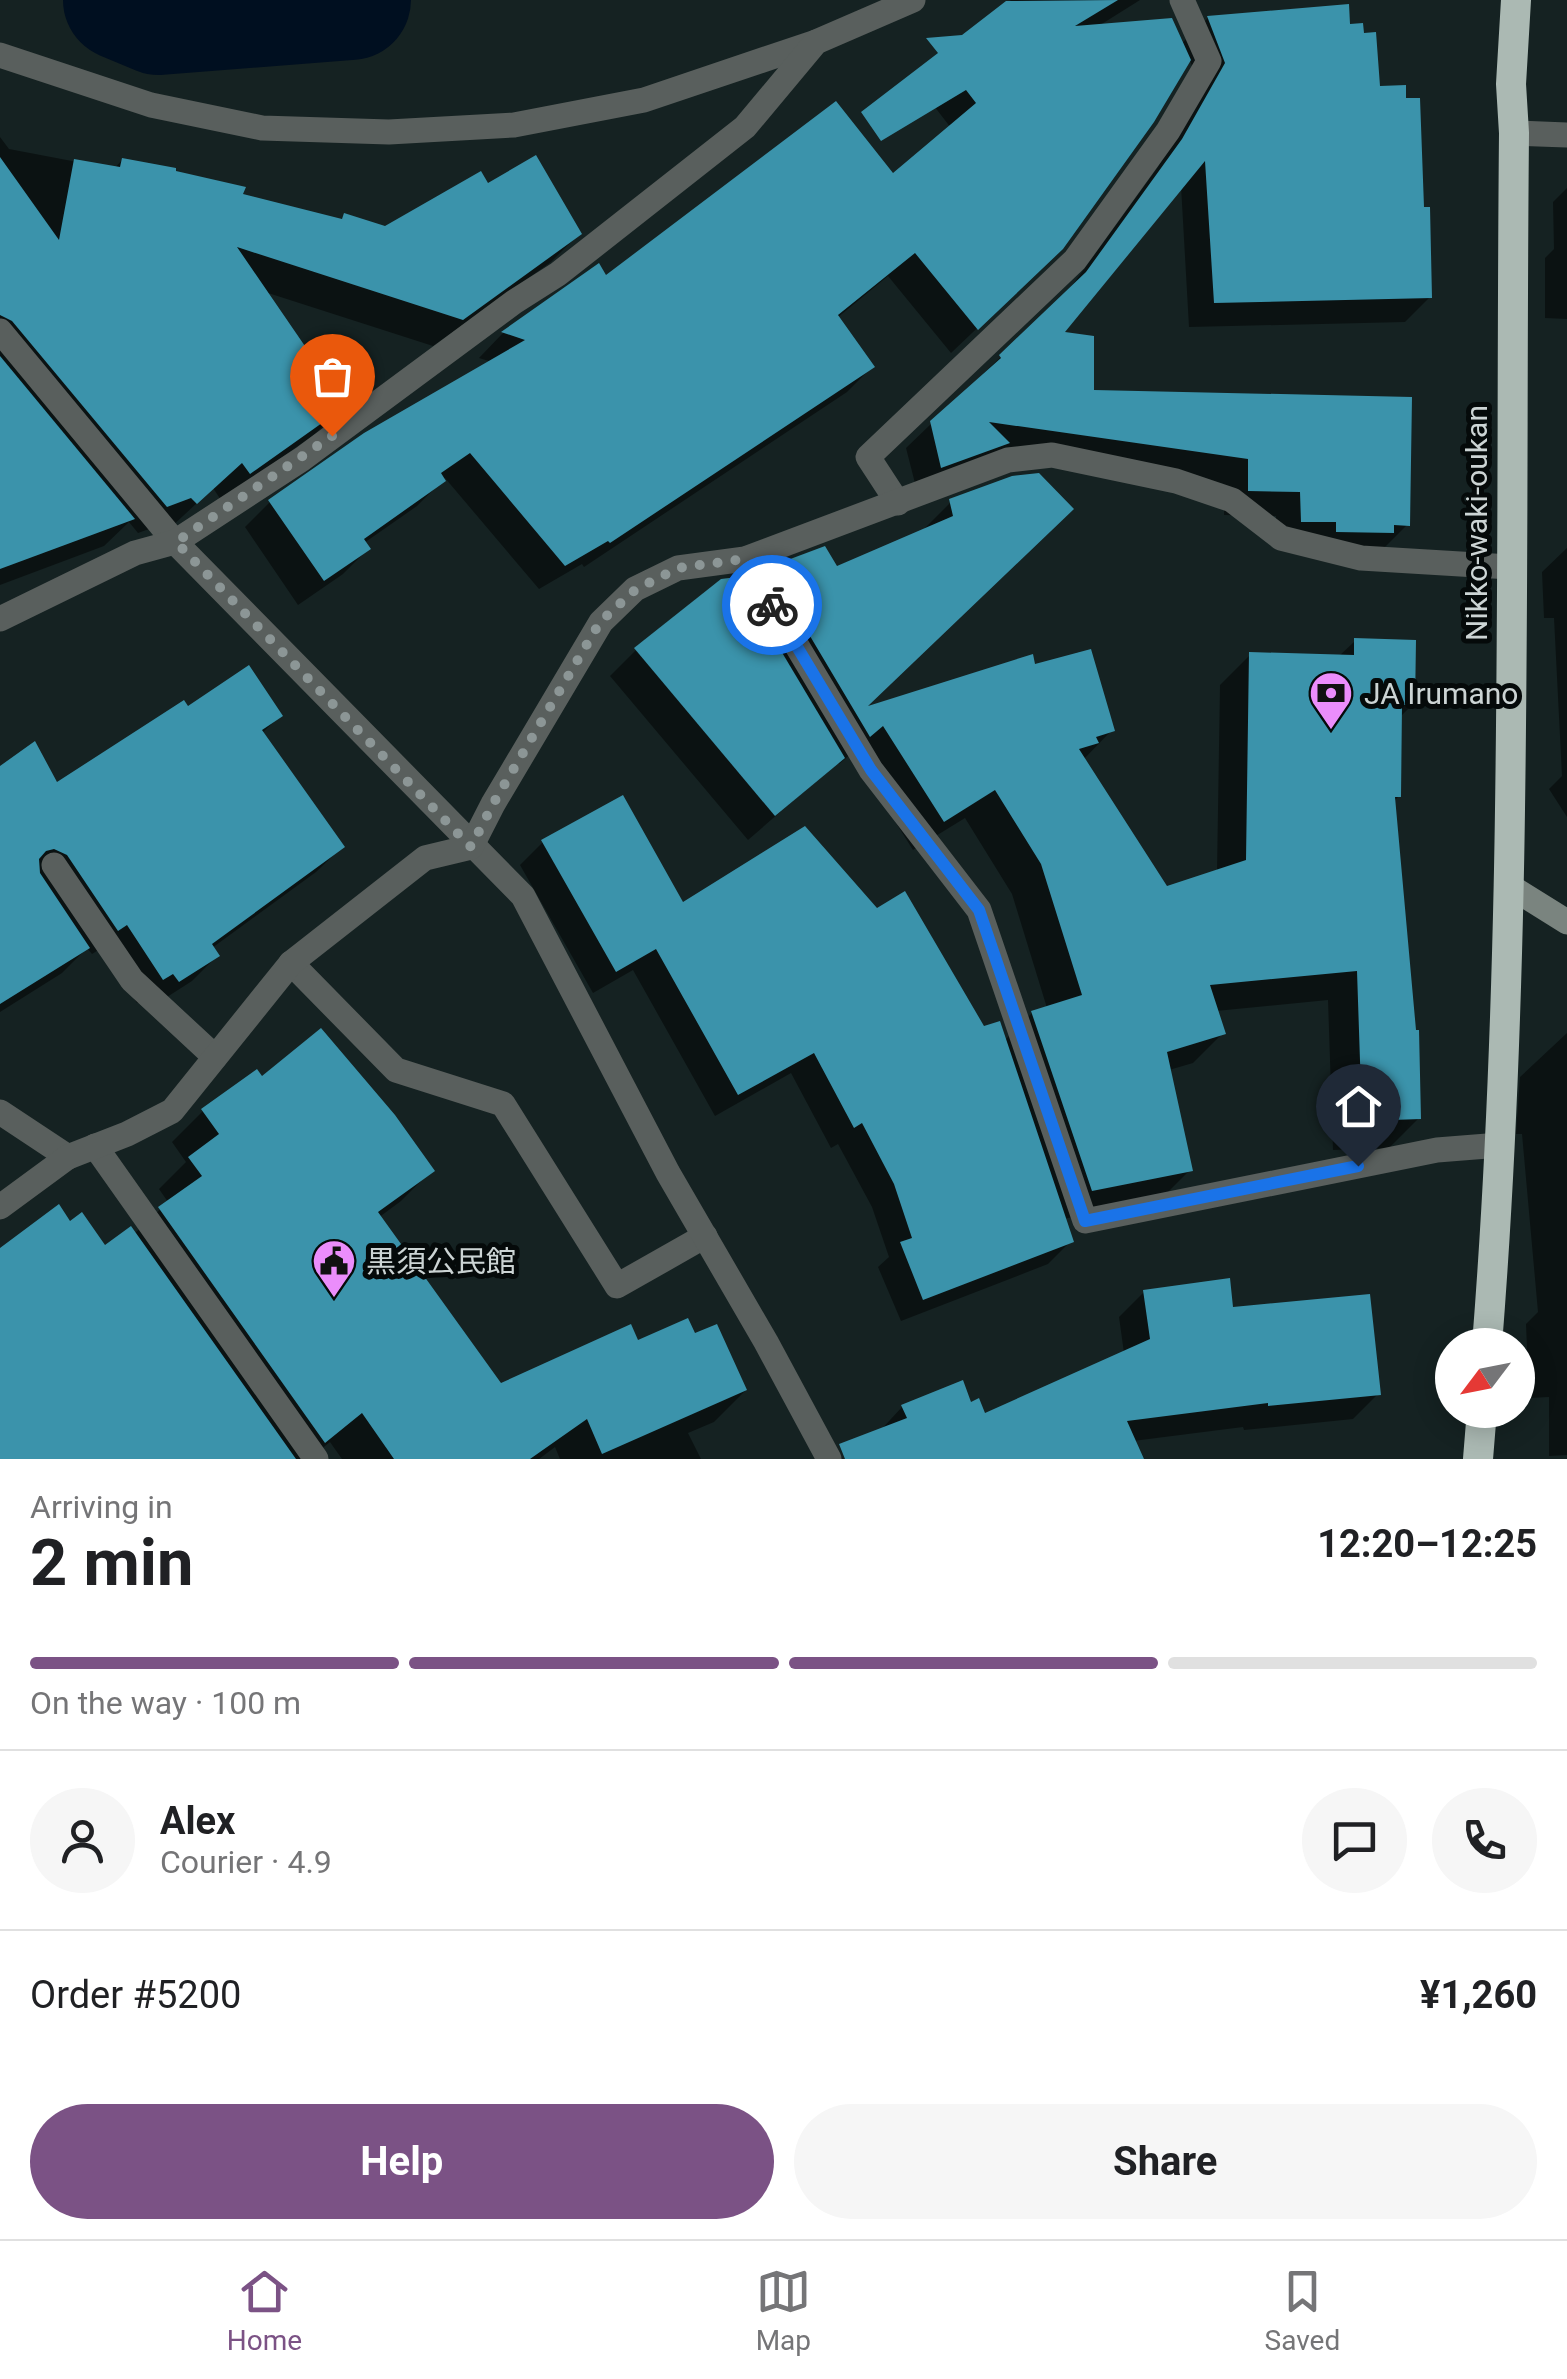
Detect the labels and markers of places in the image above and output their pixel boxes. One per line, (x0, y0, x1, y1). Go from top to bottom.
pin (290, 334, 375, 437)
bank icon: JA Irumano (1308, 670, 1354, 731)
place label: JA Irumano (1364, 676, 1518, 711)
pin (1316, 1064, 1401, 1167)
public building icon: 黒須公民館 (311, 1238, 357, 1299)
place label: 黒須公民館 (366, 1244, 516, 1279)

